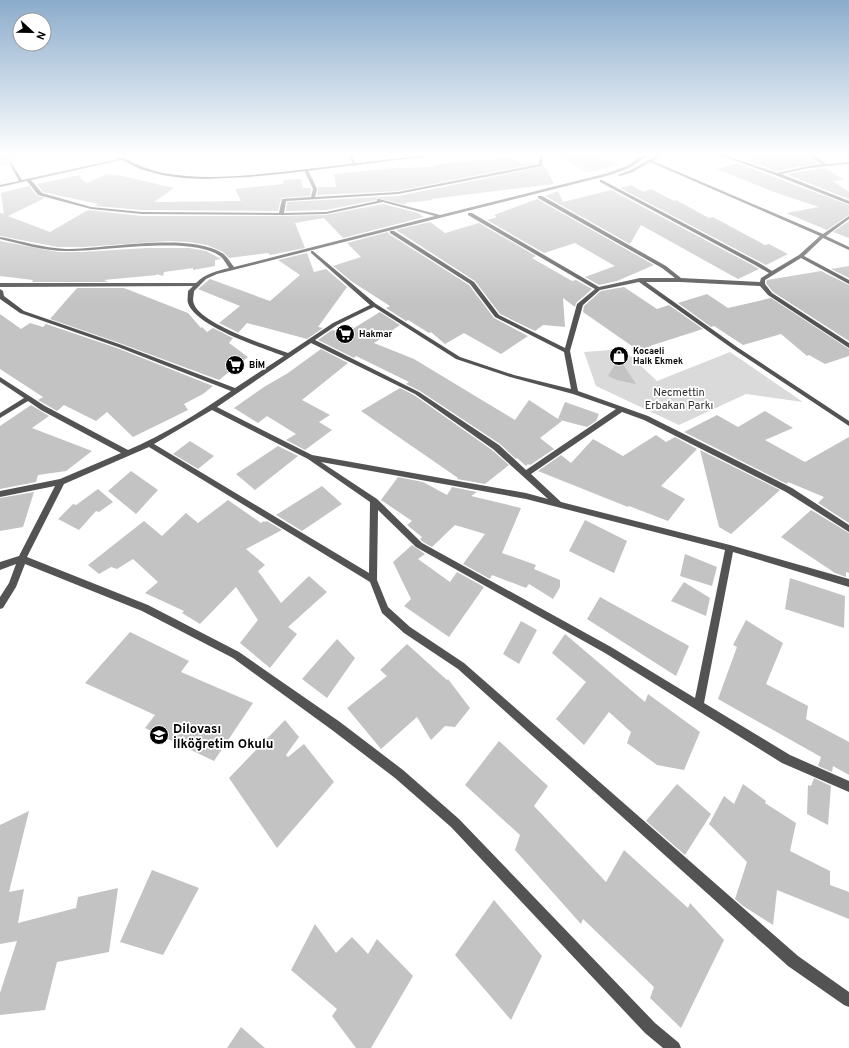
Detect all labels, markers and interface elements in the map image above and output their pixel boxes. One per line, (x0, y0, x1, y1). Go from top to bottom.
north arrow (12, 12, 52, 52)
text: N (32, 29, 48, 42)
supermarket icon: Hakmar (334, 323, 356, 345)
place label: Hakmar (359, 329, 393, 340)
shop icon: Kocaeli Halk Ekmek (608, 345, 630, 367)
place label: Kocaeli Halk Ekmek (633, 346, 683, 367)
supermarket icon: BİM (224, 354, 246, 376)
place label: BİM (249, 358, 265, 371)
park label: Necmettin Erbakan Parkı (645, 386, 713, 413)
place label: Dilovası İlköğretim Okulu (173, 722, 273, 753)
school or university icon: Dilovası İlköğretim Okulu (148, 724, 170, 746)

